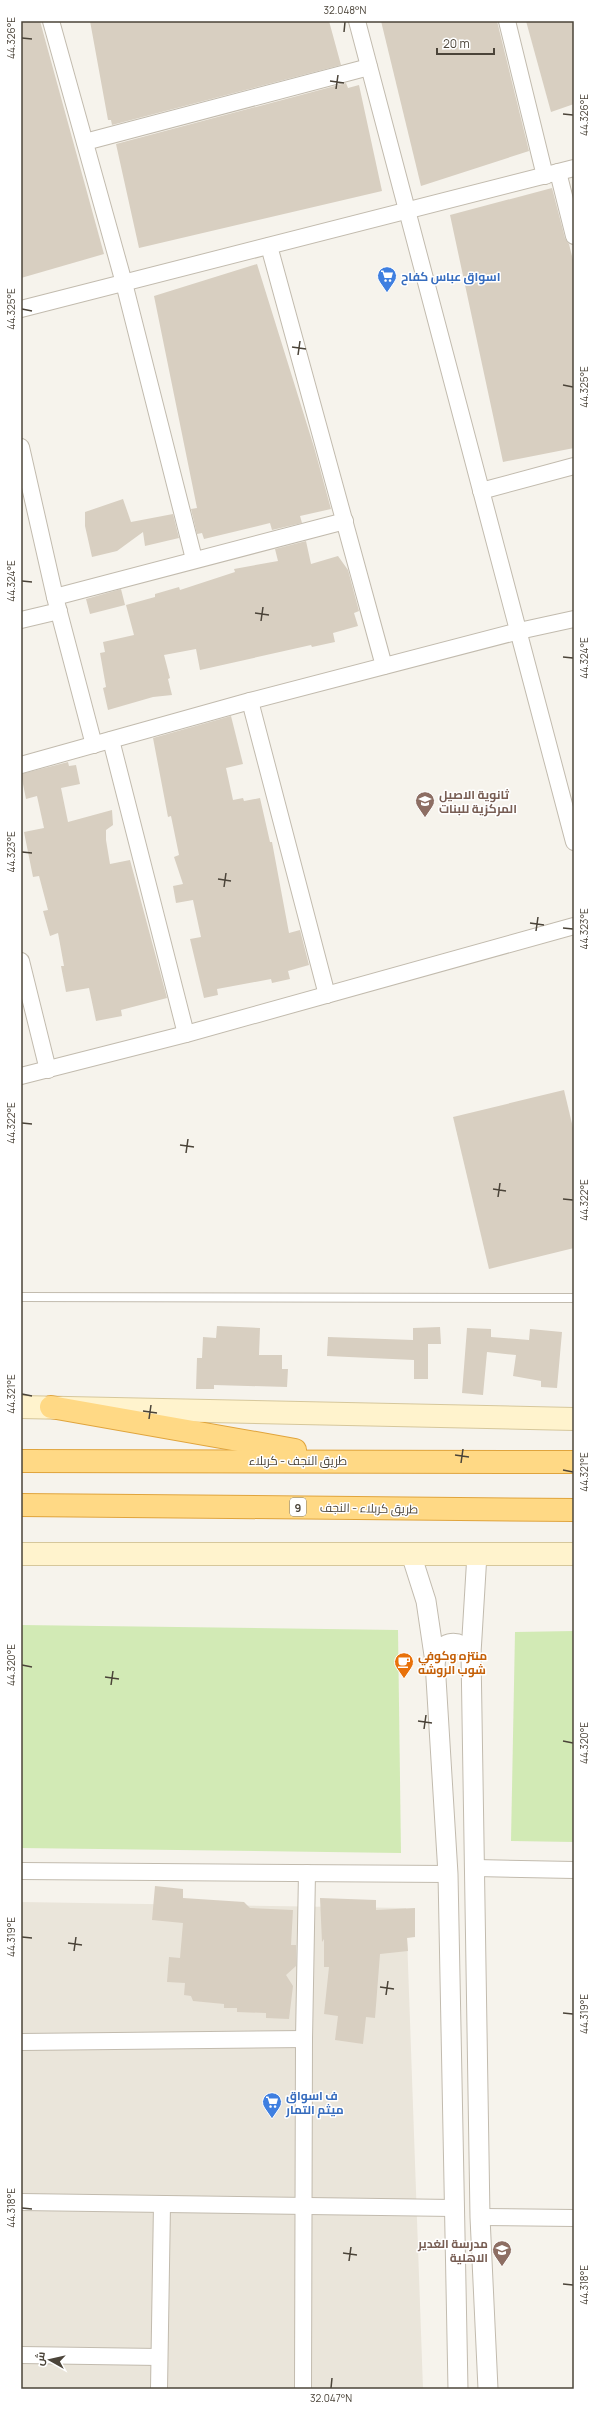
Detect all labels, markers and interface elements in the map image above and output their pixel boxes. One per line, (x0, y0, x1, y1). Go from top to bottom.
text: 32.048°N (324, 3, 367, 17)
text: 44.326°E (4, 17, 18, 59)
scale bar (437, 30, 494, 56)
text: 20 m (443, 35, 470, 52)
text: 44.326°E (577, 94, 591, 136)
supermarket icon: اسواق عباس كفاح (376, 265, 398, 293)
place label: اسواق عباس كفاح (401, 268, 500, 286)
text: 44.325°E (4, 288, 18, 330)
text: 44.325°E (577, 366, 591, 408)
text: 44.324°E (4, 560, 18, 602)
text: 44.324°E (577, 637, 591, 679)
place label: ثانوية الاصيل المركزية للبنات (439, 786, 517, 817)
school or university icon: ثانوية الاصيل المركزية للبنات (414, 790, 436, 818)
text: 44.323°E (4, 831, 18, 873)
text: 44.323°E (577, 908, 591, 950)
text: 44.322°E (4, 1102, 18, 1144)
text: 44.322°E (577, 1179, 591, 1221)
text: 44.321°E (4, 1374, 18, 1414)
street label: طريق النجف - کربلاء (249, 1452, 347, 1469)
text: 44.321°E (577, 1452, 591, 1492)
road number: 9 (290, 1498, 306, 1516)
street label: طريق کربلاء - النجف (320, 1499, 418, 1517)
text: 44.320°E (4, 1644, 18, 1686)
place label: منتزه وكوفي شوب الروشه (418, 1647, 487, 1678)
cafe icon: منتزه وكوفي شوب الروشه (393, 1651, 415, 1679)
text: 44.320°E (577, 1722, 591, 1764)
text: 44.319°E (4, 1917, 18, 1957)
text: 44.319°E (577, 1994, 591, 2034)
place label: ف اسواق ميثم التمار (285, 2087, 344, 2118)
supermarket icon: ف اسواق ميثم التمار (261, 2091, 283, 2119)
text: 44.318°E (4, 2188, 18, 2228)
place label: مدرسة الغدير الاهلية (417, 2235, 488, 2266)
school or university icon: مدرسة الغدير الاهلية (491, 2239, 513, 2267)
text: 44.318°E (577, 2265, 591, 2305)
north arrow (30, 2340, 70, 2380)
text: ش (31, 2351, 48, 2367)
text: 32.047°N (310, 2391, 352, 2405)

